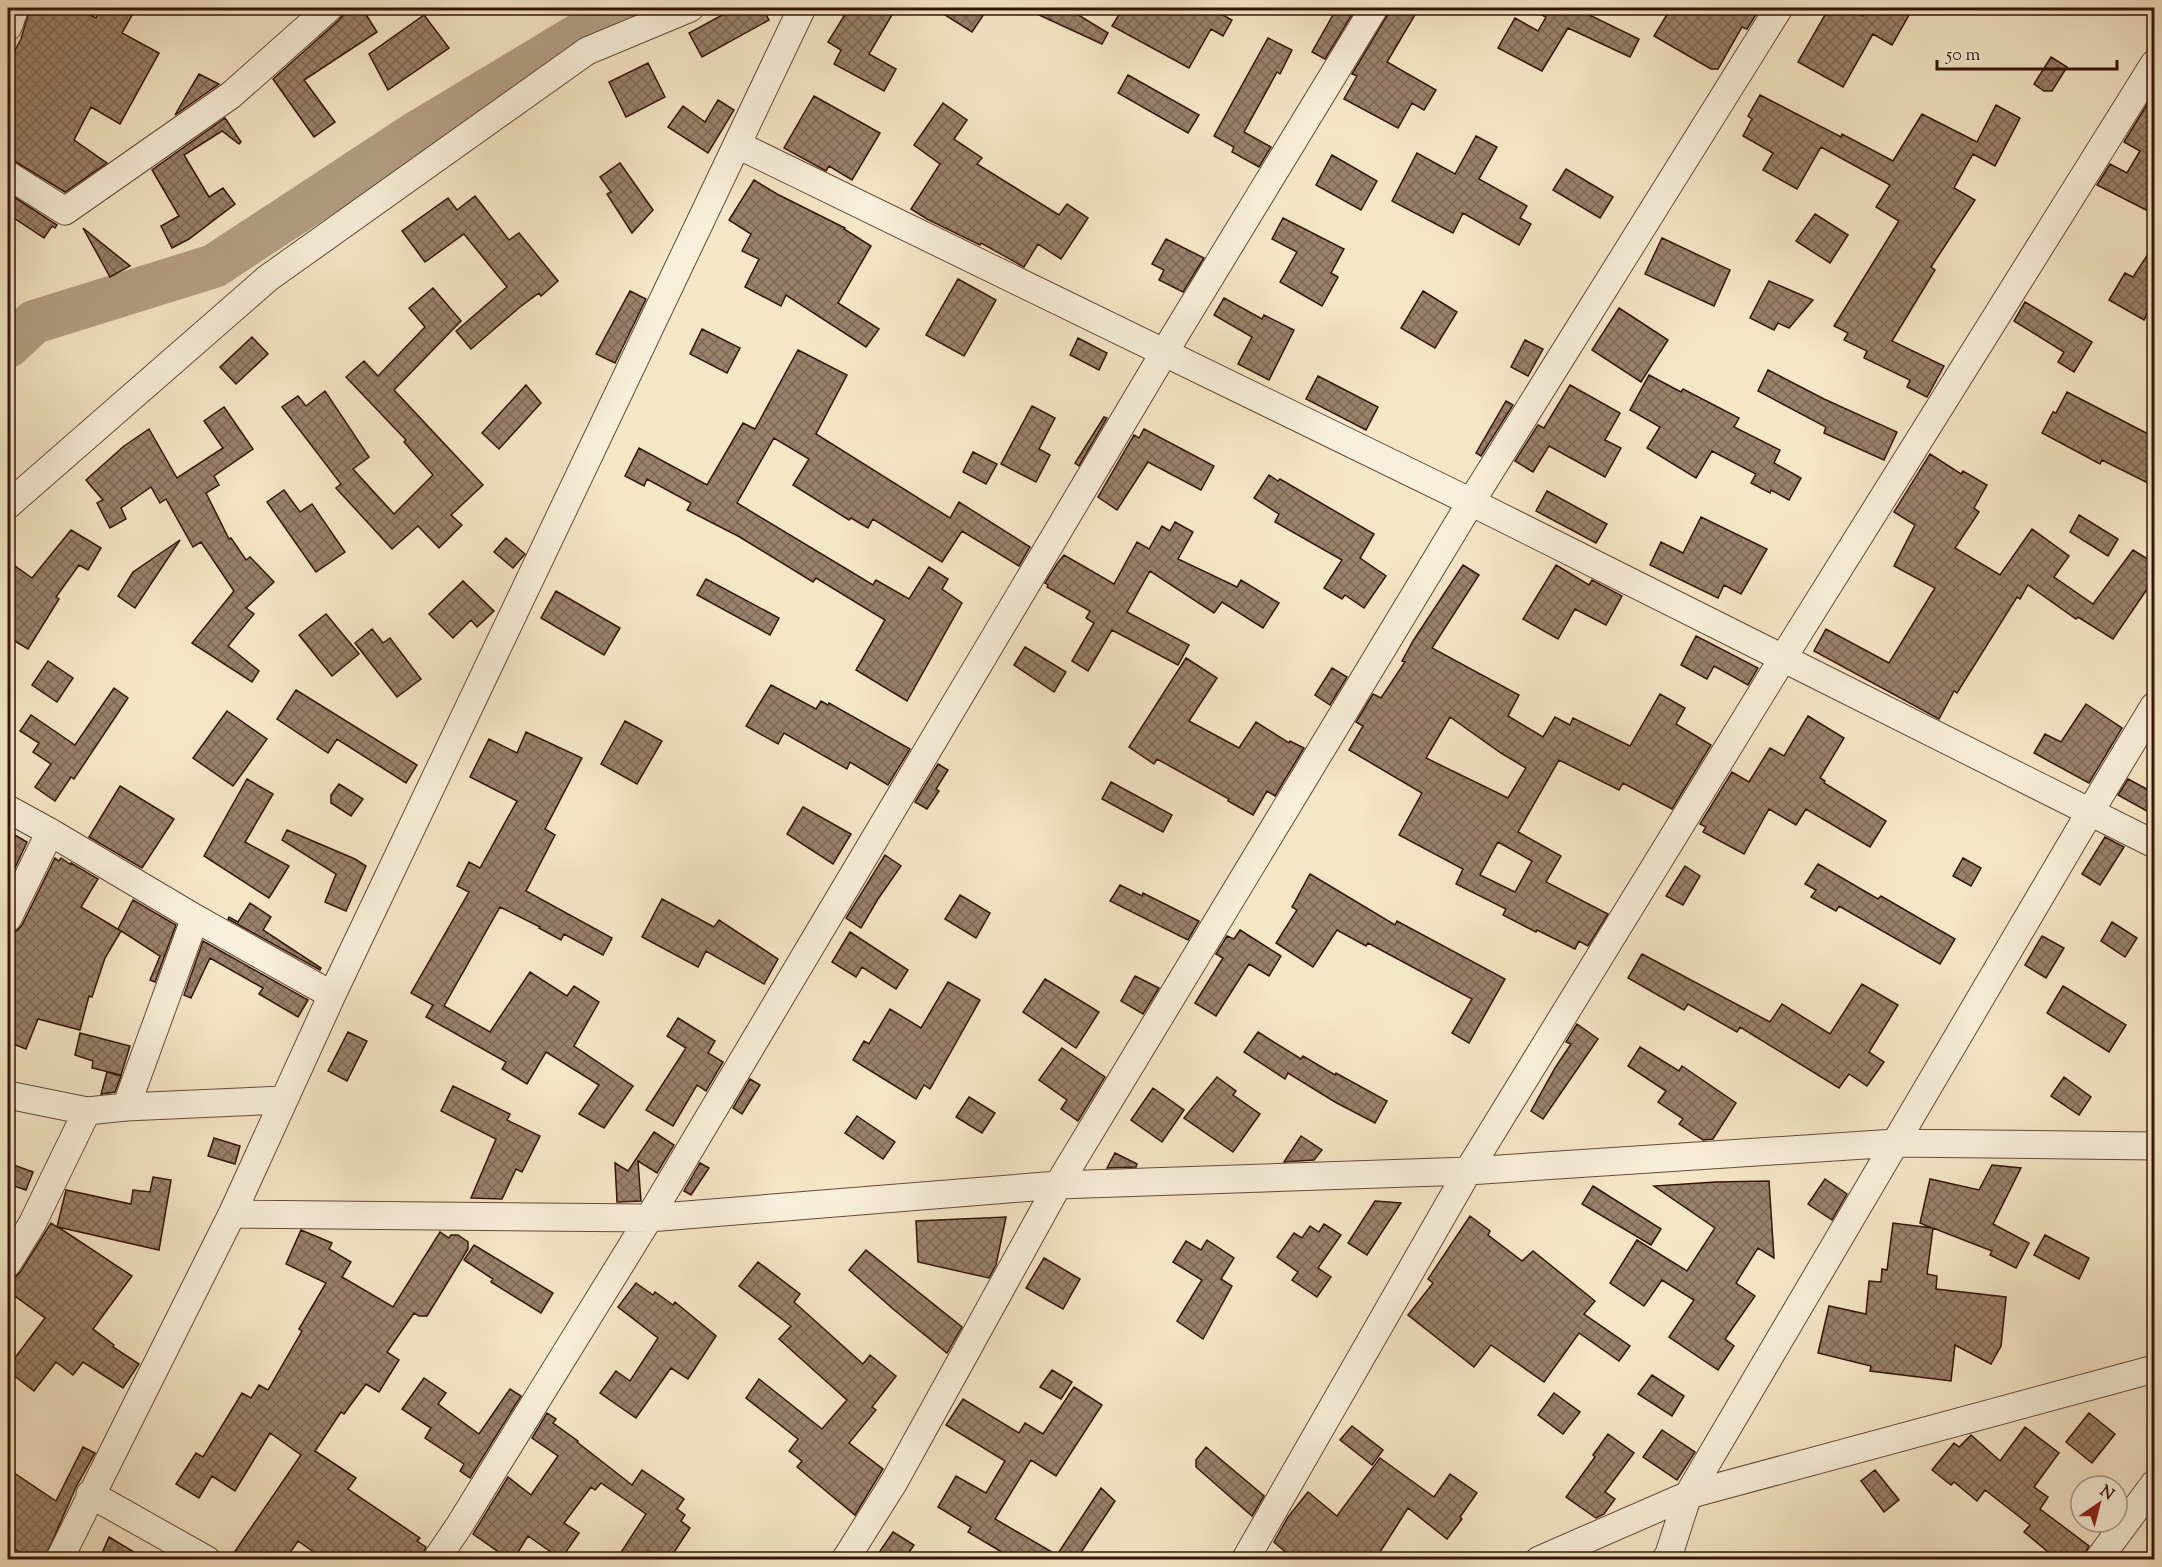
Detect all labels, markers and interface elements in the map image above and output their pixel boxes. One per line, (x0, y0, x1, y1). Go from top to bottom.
scale bar (1937, 33, 2117, 71)
text: 50 m (1945, 43, 1981, 69)
north arrow (2069, 1474, 2129, 1534)
text: N (2094, 1481, 2118, 1507)

